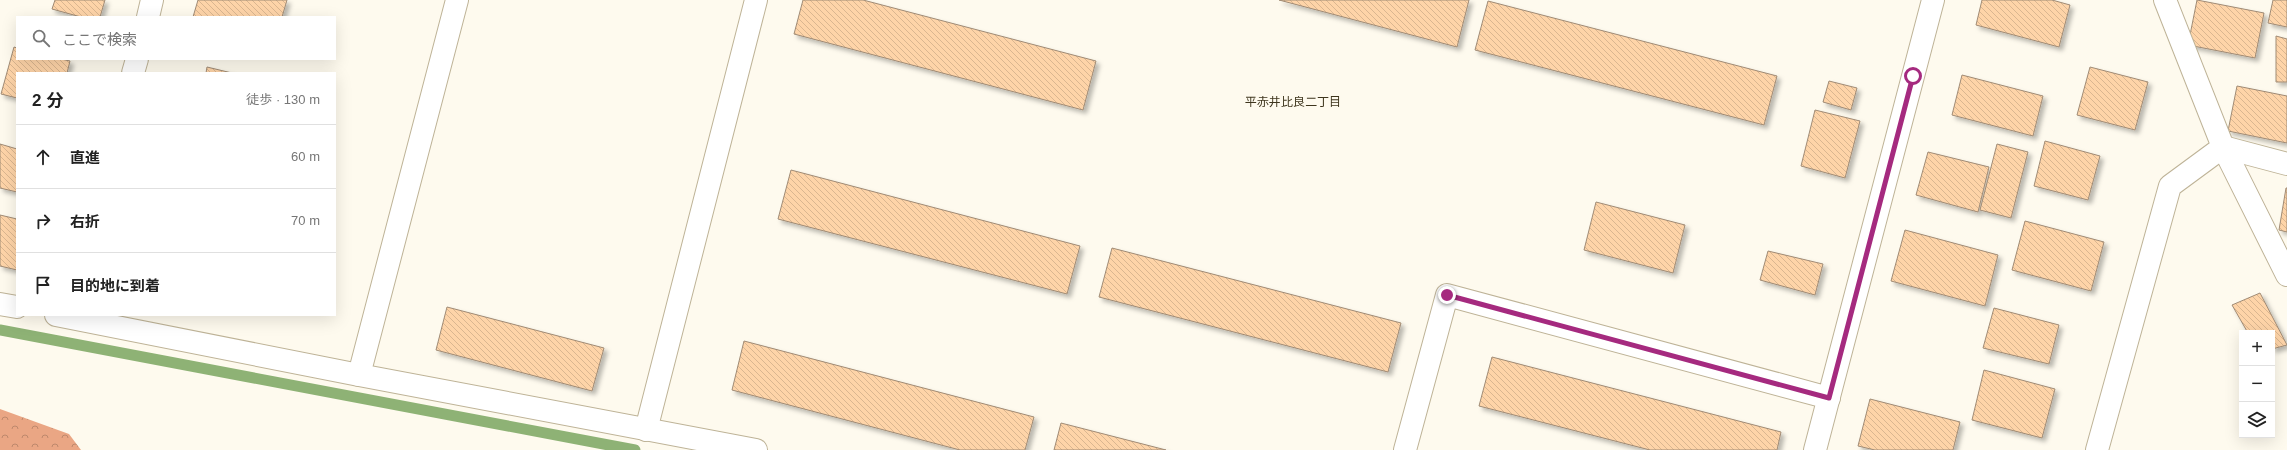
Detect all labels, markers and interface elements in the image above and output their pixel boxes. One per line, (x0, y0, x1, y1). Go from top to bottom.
search box (16, 16, 336, 60)
icon: search (30, 27, 52, 49)
text: ここで検索 (62, 31, 137, 48)
route start (1904, 67, 1922, 85)
text: 2 分 (32, 91, 63, 110)
text: 徒歩 · 130 m (246, 92, 320, 107)
district label: 平赤井比良二丁目 (1245, 95, 1341, 109)
icon: ahead (32, 146, 54, 168)
text: 直進 (70, 149, 100, 166)
text: 60 m (291, 149, 320, 164)
icon: right (32, 210, 54, 232)
text: 右折 (70, 213, 100, 230)
text: 70 m (291, 213, 320, 228)
icon: arrive (32, 274, 54, 296)
text: 目的地に到着 (70, 277, 160, 294)
route end (1438, 286, 1456, 304)
map controls (2239, 330, 2275, 438)
button: + (2239, 330, 2275, 366)
button: − (2239, 366, 2275, 402)
button: layers (2239, 402, 2275, 438)

